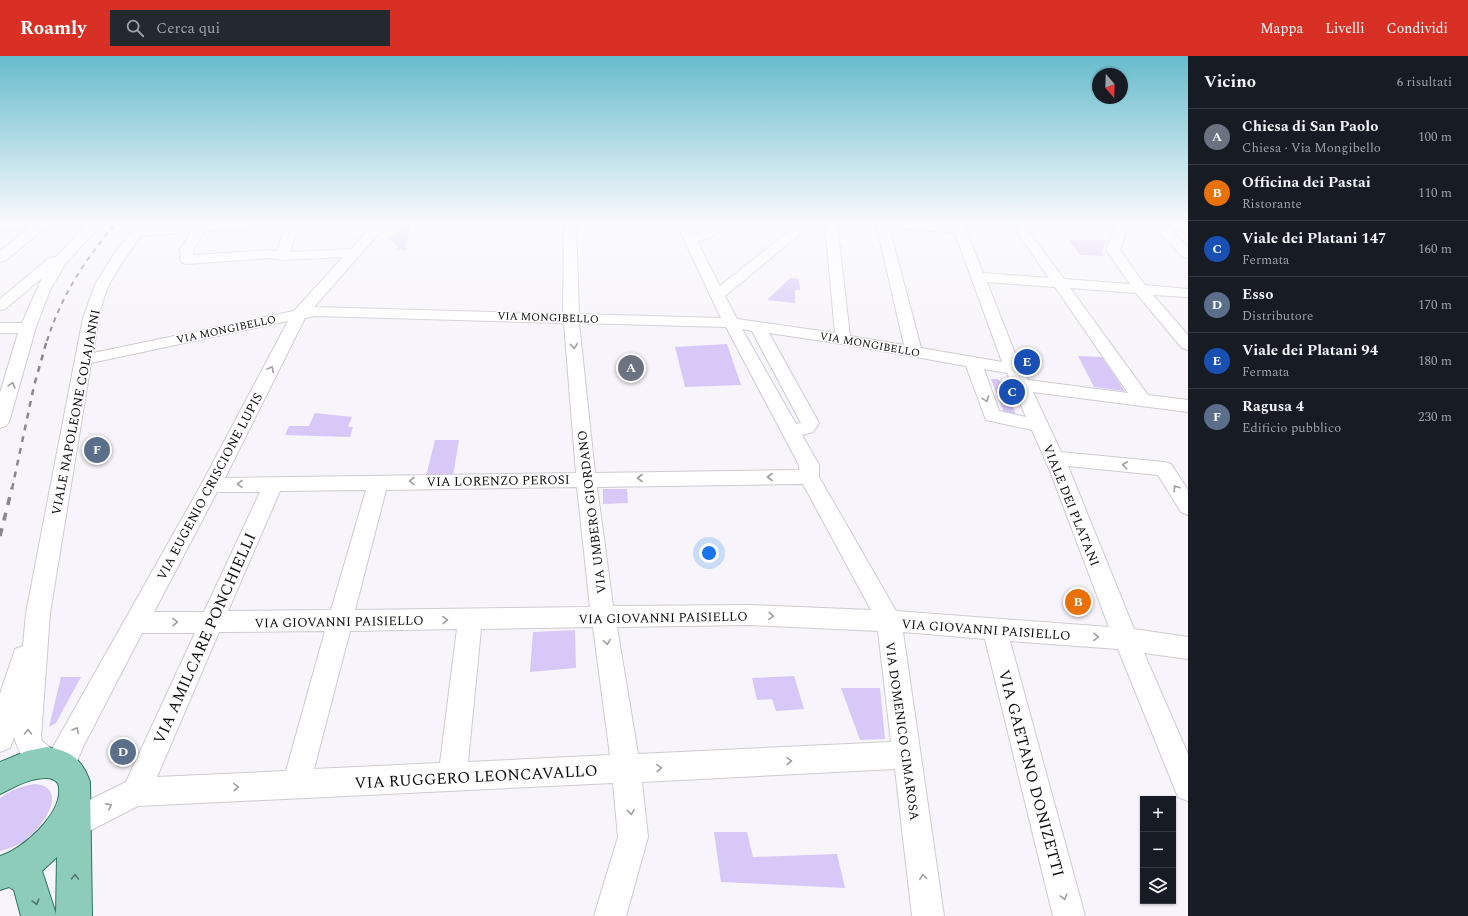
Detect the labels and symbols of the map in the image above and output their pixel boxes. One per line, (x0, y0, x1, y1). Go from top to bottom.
north arrow (1092, 68, 1128, 104)
street label: VIA MONGIBELLO (497, 307, 599, 328)
street label: VIALE NAPOLEONE COLAJANNI (46, 308, 106, 517)
street label: VIA MONGIBELLO (175, 311, 278, 348)
street label: VIA MONGIBELLO (818, 327, 921, 362)
one-way arrow (569, 343, 578, 349)
pin: E (1014, 347, 1040, 377)
pin: A (618, 353, 644, 383)
one-way arrow (266, 366, 274, 374)
pin: C (999, 377, 1025, 407)
one-way arrow (7, 382, 16, 389)
street label: VIA EUGENIO CRISCIONE LUPIS (152, 389, 268, 584)
one-way arrow (981, 395, 990, 402)
street label: VIA UMBERO GIORDANO (572, 429, 612, 595)
pin: F (84, 435, 110, 465)
street label: VIALE DEI PLATANI (1037, 441, 1105, 569)
one-way arrow (1122, 461, 1128, 470)
street label: VIA LORENZO PEROSI (426, 470, 570, 492)
one-way arrow (767, 473, 773, 481)
one-way arrow (637, 474, 643, 482)
one-way arrow (409, 477, 415, 486)
one-way arrow (237, 480, 243, 488)
one-way arrow (1173, 485, 1181, 492)
street label: VIA AMILCARE PONCHIELLI (147, 529, 263, 748)
your location (699, 543, 719, 563)
pin: B (1065, 587, 1091, 617)
street label: VIA GIOVANNI PAISIELLO (578, 607, 748, 629)
street label: VIA GIOVANNI PAISIELLO (254, 611, 424, 633)
one-way arrow (768, 612, 774, 620)
street label: VIA GIOVANNI PAISIELLO (901, 614, 1071, 646)
one-way arrow (442, 616, 448, 624)
one-way arrow (172, 618, 178, 627)
one-way arrow (1093, 632, 1099, 641)
one-way arrow (602, 639, 611, 645)
street label: VIA DOMENICO CIMAROSA (880, 641, 924, 822)
street label: VIA GAETANO DONIZETTI (992, 667, 1070, 880)
one-way arrow (72, 727, 79, 734)
one-way arrow (24, 729, 32, 735)
pin: D (110, 737, 136, 767)
one-way arrow (786, 757, 792, 765)
street label: VIA RUGGERO LEONCAVALLO (354, 759, 598, 795)
one-way arrow (656, 763, 662, 772)
one-way arrow (233, 783, 239, 791)
one-way arrow (105, 803, 112, 810)
one-way arrow (626, 809, 635, 815)
one-way arrow (71, 874, 79, 880)
one-way arrow (919, 874, 928, 880)
one-way arrow (1059, 893, 1068, 900)
one-way arrow (31, 898, 39, 905)

